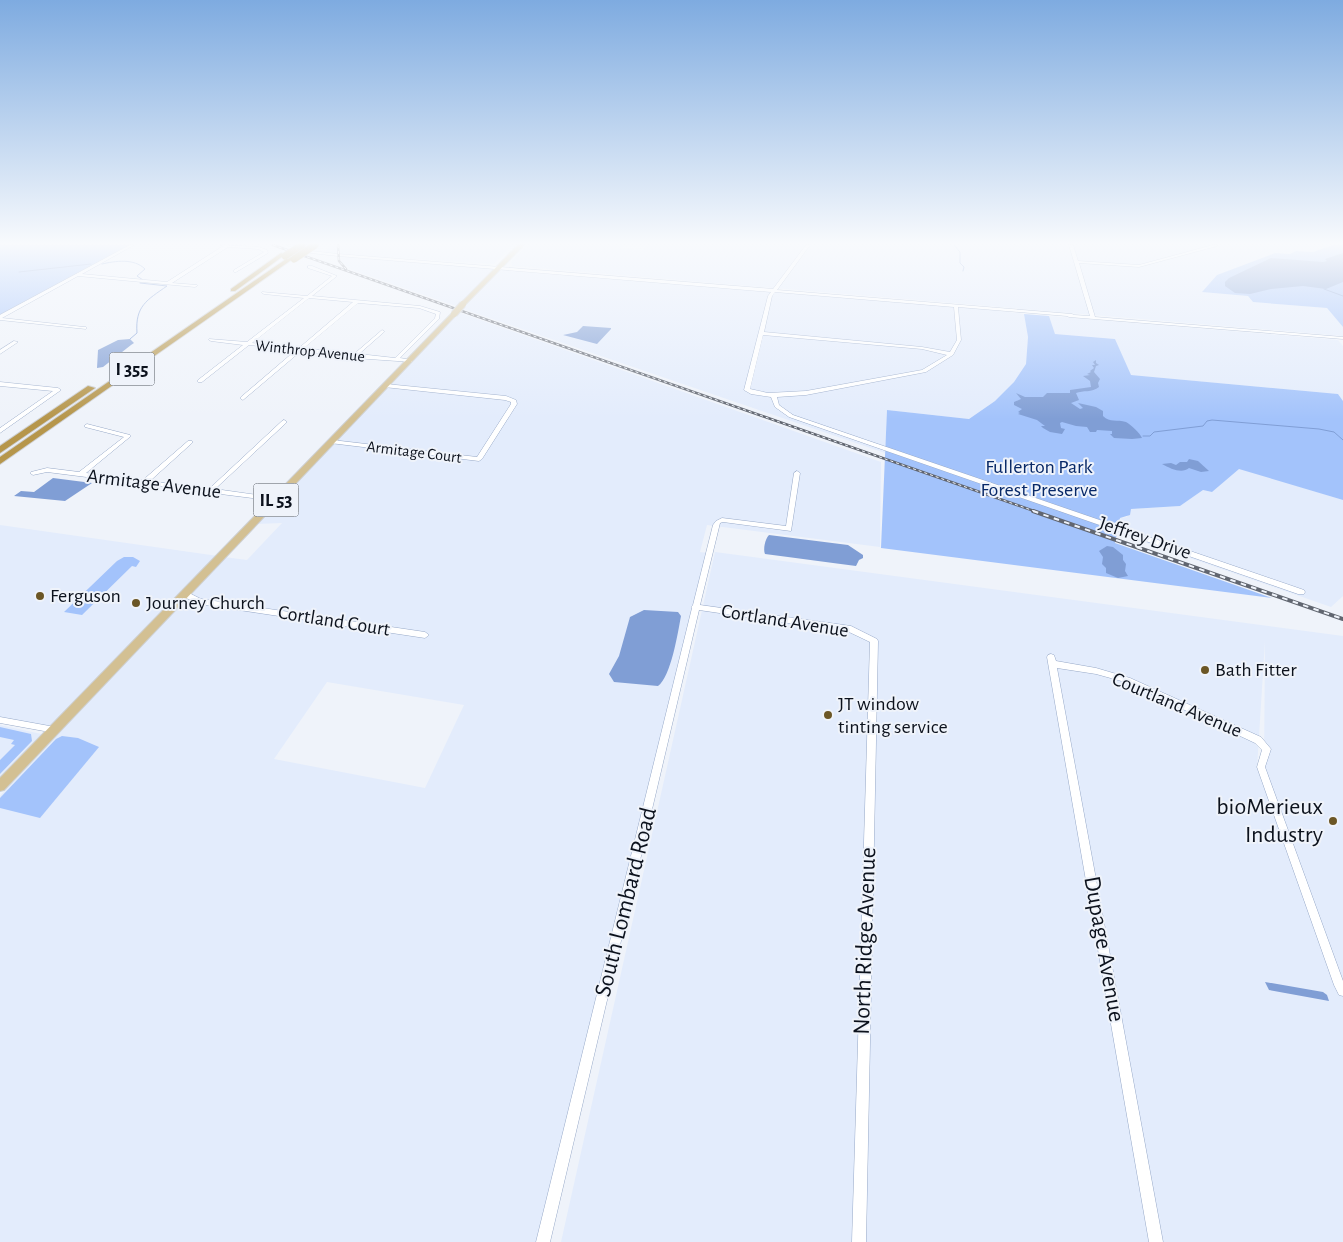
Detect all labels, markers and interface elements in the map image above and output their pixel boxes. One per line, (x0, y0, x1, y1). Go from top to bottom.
street label: Winthrop Avenue (254, 337, 366, 365)
road number: I 355 (110, 352, 154, 386)
street label: Armitage Court (366, 438, 462, 466)
park label: Fullerton Park Forest Preserve (981, 457, 1097, 500)
street label: Armitage Avenue (86, 466, 222, 502)
road number: IL 53 (254, 484, 298, 516)
street label: Jeffrey Drive (1096, 513, 1194, 563)
place label: Ferguson (50, 586, 121, 606)
marker: Ferguson (34, 590, 46, 602)
place label: Journey Church (146, 593, 265, 613)
marker: Journey Church (130, 597, 142, 609)
street label: Cortland Avenue (720, 601, 850, 641)
street label: Cortland Court (277, 602, 392, 640)
place label: Bath Fitter (1215, 660, 1297, 680)
marker: Bath Fitter (1199, 664, 1211, 676)
street label: Courtland Avenue (1109, 669, 1245, 741)
place label: JT window tinting service (838, 694, 948, 737)
marker: JT window tinting service (822, 709, 834, 721)
place label: bioMerieux Industry (1216, 795, 1324, 847)
street label: South Lombard Road (591, 805, 661, 999)
marker: bioMerieux Industry (1327, 815, 1339, 827)
street label: North Ridge Avenue (850, 847, 880, 1035)
street label: Dupage Avenue (1079, 874, 1129, 1024)

